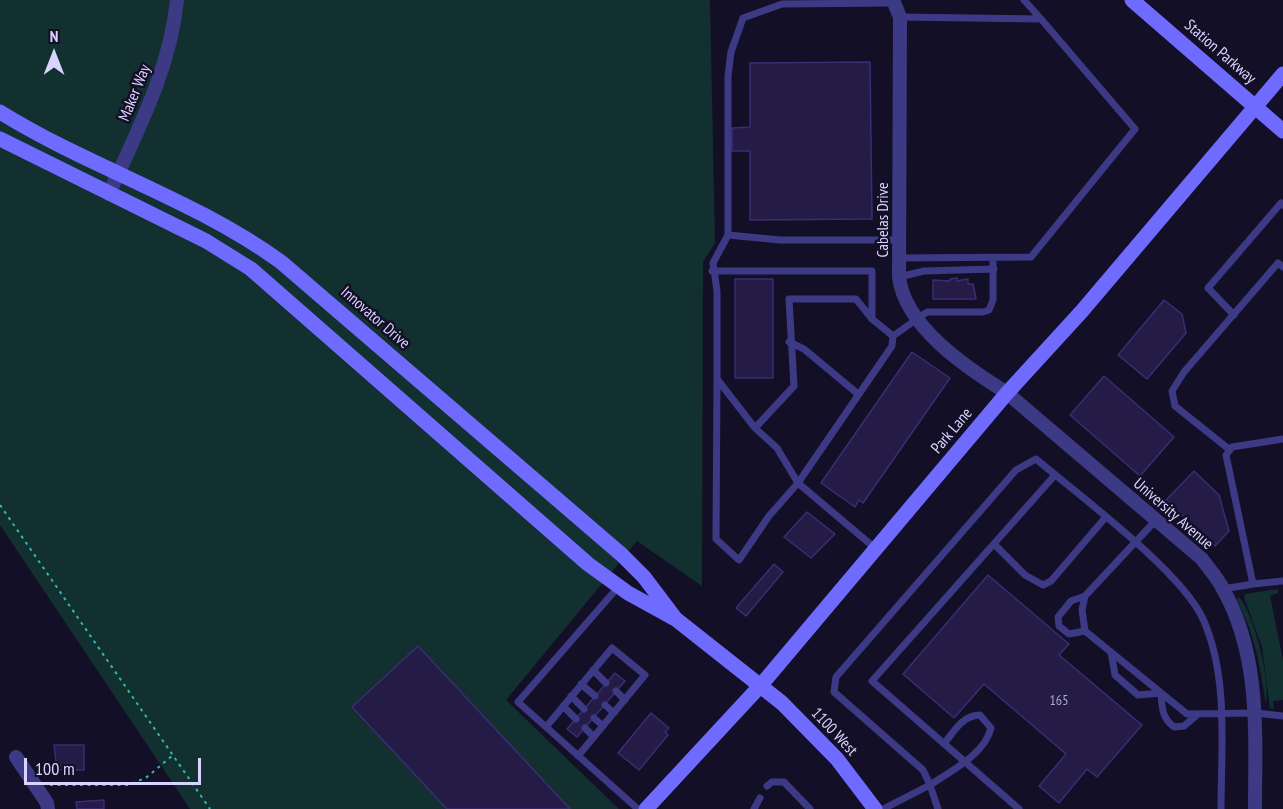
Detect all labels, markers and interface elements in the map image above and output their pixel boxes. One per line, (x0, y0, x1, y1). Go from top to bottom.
street label: Station Parkway (1180, 16, 1260, 88)
north arrow (24, 24, 84, 84)
text: N (50, 26, 58, 46)
street label: Maker Way (115, 62, 155, 124)
street label: Cabelas Drive (873, 182, 893, 258)
street label: Innovator Drive (337, 283, 413, 353)
street label: Park Lane (927, 404, 977, 458)
street label: University Avenue (1129, 474, 1217, 554)
house number: 165 (1050, 693, 1068, 709)
street label: 1100 West (807, 704, 861, 760)
scale bar (27, 746, 204, 784)
text: 100 m (35, 757, 75, 780)

